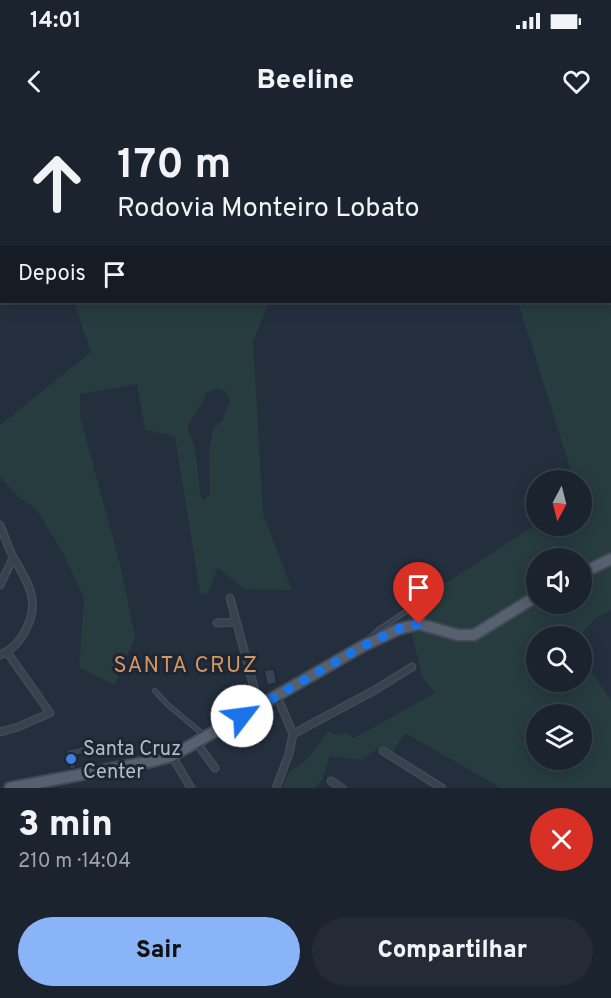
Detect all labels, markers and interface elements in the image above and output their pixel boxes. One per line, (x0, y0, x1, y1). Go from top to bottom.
text: 14:01 (30, 8, 82, 35)
text: Beeline (257, 64, 354, 98)
icon: back (18, 65, 51, 98)
icon: heart (560, 65, 593, 98)
text: 170 m (117, 140, 231, 193)
icon: ahead (18, 144, 96, 222)
text: Rodovia Monteiro Lobato (117, 192, 420, 226)
icon: arrive (98, 258, 131, 291)
text: Depois (18, 261, 86, 288)
north arrow (526, 470, 592, 536)
map controls (526, 470, 592, 770)
button: sound (526, 548, 592, 614)
pin (393, 562, 444, 624)
icon: arrive (402, 571, 435, 604)
button: search (526, 626, 592, 692)
district label: SANTA CRUZ (114, 653, 258, 680)
position arrow (210, 684, 274, 748)
button: layers (526, 704, 592, 770)
place label: Santa Cruz Center (83, 737, 181, 786)
marker: Santa Cruz Center (64, 752, 78, 766)
text: 3 min (18, 803, 113, 849)
button: close (530, 808, 593, 871)
text: 210 m · 14:04 (18, 849, 131, 875)
button: Sair (18, 917, 300, 986)
button: Compartilhar (312, 917, 593, 986)

